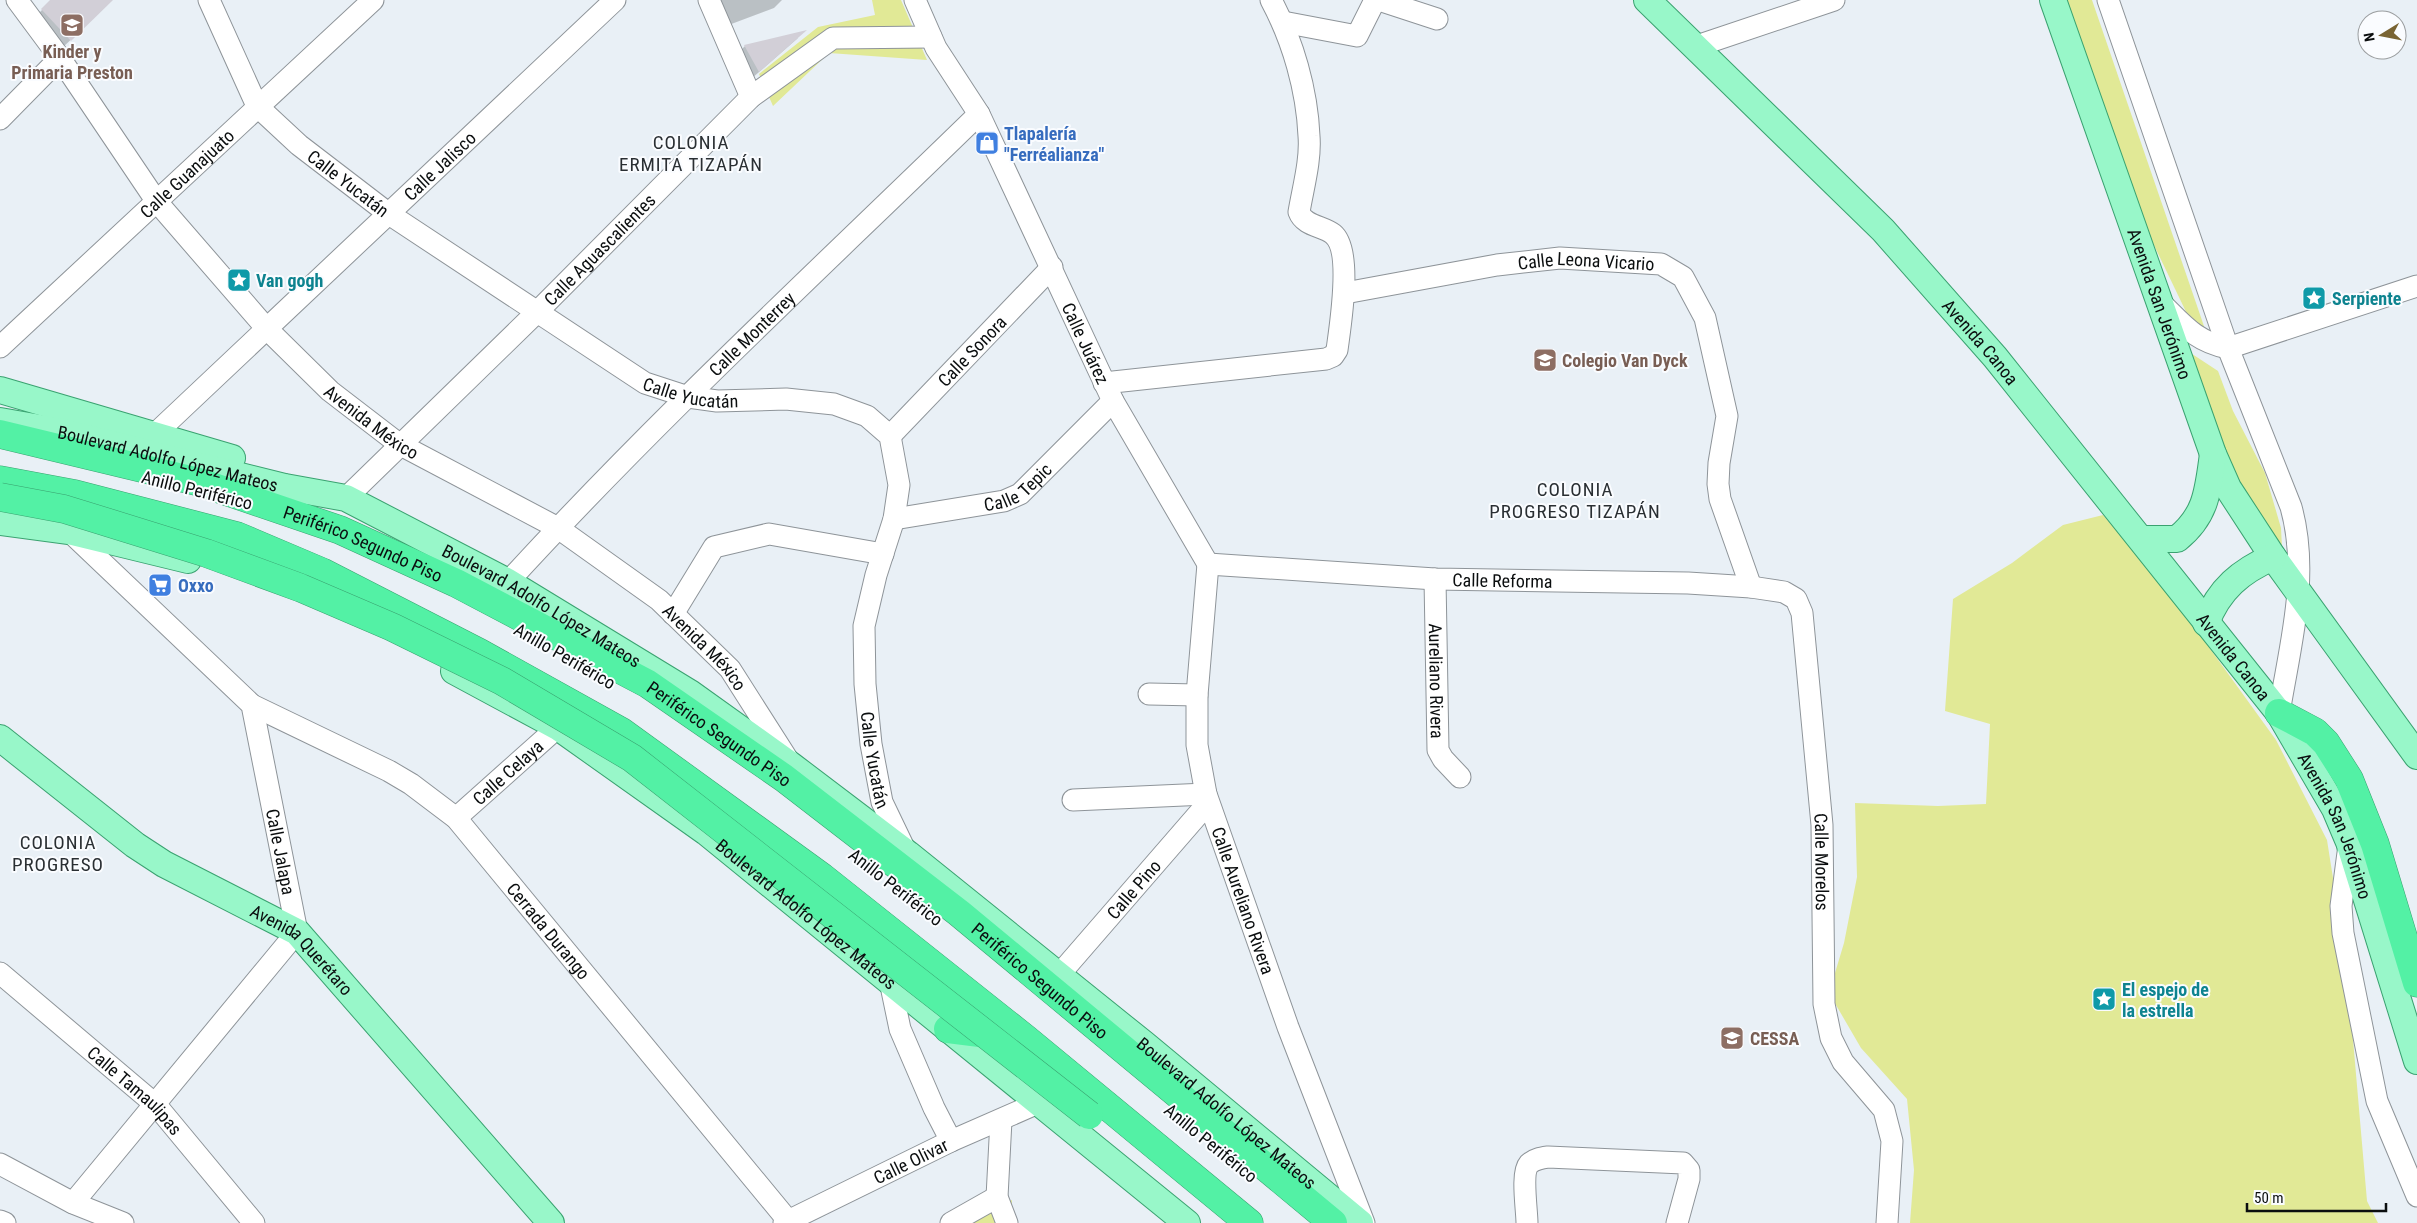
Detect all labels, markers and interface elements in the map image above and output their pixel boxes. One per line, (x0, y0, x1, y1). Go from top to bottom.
north arrow (2357, 10, 2407, 60)
school or university icon: Kinder y Primaria Preston (59, 12, 85, 38)
text: N (2361, 32, 2378, 43)
place label: Kinder y Primaria Preston (11, 41, 133, 83)
place label: Tlapalería "Ferréalianza" (1004, 123, 1104, 165)
street label: Calle Guanajuato (135, 125, 238, 222)
street label: Calle Jalisco (399, 127, 480, 205)
shop icon: Tlapalería "Ferréalianza" (974, 130, 1000, 156)
district label: COLONIA ERMITA TIZAPÁN (619, 131, 763, 176)
street label: Calle Yucatán (304, 145, 393, 221)
street label: Calle Aguascalientes (539, 189, 659, 310)
street label: Avenida San Jerónimo (2124, 226, 2196, 382)
street label: Calle Leona Vicario (1517, 247, 1655, 274)
place icon: Van gogh (226, 267, 252, 293)
place label: Van gogh (256, 270, 323, 291)
place icon: Serpiente (2301, 285, 2327, 311)
street label: Calle Monterrey (704, 287, 799, 380)
place label: Serpiente (2332, 288, 2402, 309)
street label: Avenida Canoa (1938, 295, 2023, 389)
street label: Calle Juárez (1058, 299, 1114, 387)
street label: Calle Sonora (933, 311, 1010, 390)
school or university icon: Colegio Van Dyck (1532, 347, 1558, 373)
place label: Colegio Van Dyck (1562, 350, 1688, 371)
street label: Calle Yucatán (640, 373, 739, 412)
street label: Avenida México (320, 380, 422, 463)
street label: Boulevard Adolfo López Mateos (56, 421, 280, 495)
street label: Calle Tepic (982, 458, 1056, 515)
street label: Anillo Periférico (139, 466, 255, 514)
district label: COLONIA PROGRESO TIZAPÁN (1489, 478, 1661, 523)
street label: Periférico Segundo Piso (281, 501, 446, 586)
street label: Boulevard Adolfo López Mateos (439, 539, 645, 671)
street label: Calle Reforma (1452, 569, 1553, 591)
supermarket icon: Oxxo (147, 572, 173, 598)
place label: Oxxo (178, 575, 214, 596)
street label: Avenida México (659, 599, 751, 694)
street label: Avenida Canoa (2193, 609, 2275, 704)
street label: Anillo Periférico (511, 619, 619, 693)
street label: Aureliano Rivera (1425, 623, 1448, 739)
street label: Periférico Segundo Piso (643, 676, 796, 790)
street label: Calle Yucatán (857, 711, 894, 812)
street label: Calle Celaya (468, 735, 547, 809)
street label: Avenida San Jerónimo (2294, 749, 2376, 901)
street label: Calle Jalapa (262, 807, 300, 896)
street label: Calle Morelos (1810, 812, 1833, 911)
street label: Calle Aureliano Rivera (1208, 824, 1279, 977)
district label: COLONIA PROGRESO (12, 831, 104, 876)
street label: Boulevard Adolfo López Mateos (712, 834, 901, 993)
street label: Anillo Periférico (845, 844, 947, 930)
street label: Calle Pino (1102, 855, 1165, 923)
street label: Cerrada Durango (503, 878, 595, 983)
street label: Avenida Querétaro (247, 900, 358, 999)
street label: Periférico Segundo Piso (968, 918, 1113, 1043)
place label: El espejo de la estrella (2122, 979, 2209, 1021)
place icon: El espejo de la estrella (2091, 986, 2117, 1012)
school or university icon: CESSA (1719, 1025, 1745, 1051)
place label: CESSA (1750, 1028, 1800, 1049)
street label: Boulevard Adolfo López Mateos (1133, 1032, 1321, 1193)
street label: Calle Tamaulipas (84, 1041, 187, 1139)
street label: Anillo Periférico (1160, 1099, 1262, 1187)
street label: Calle Olivar (870, 1133, 952, 1188)
scale bar (2247, 1180, 2386, 1212)
text: 50 m (2254, 1189, 2284, 1207)

